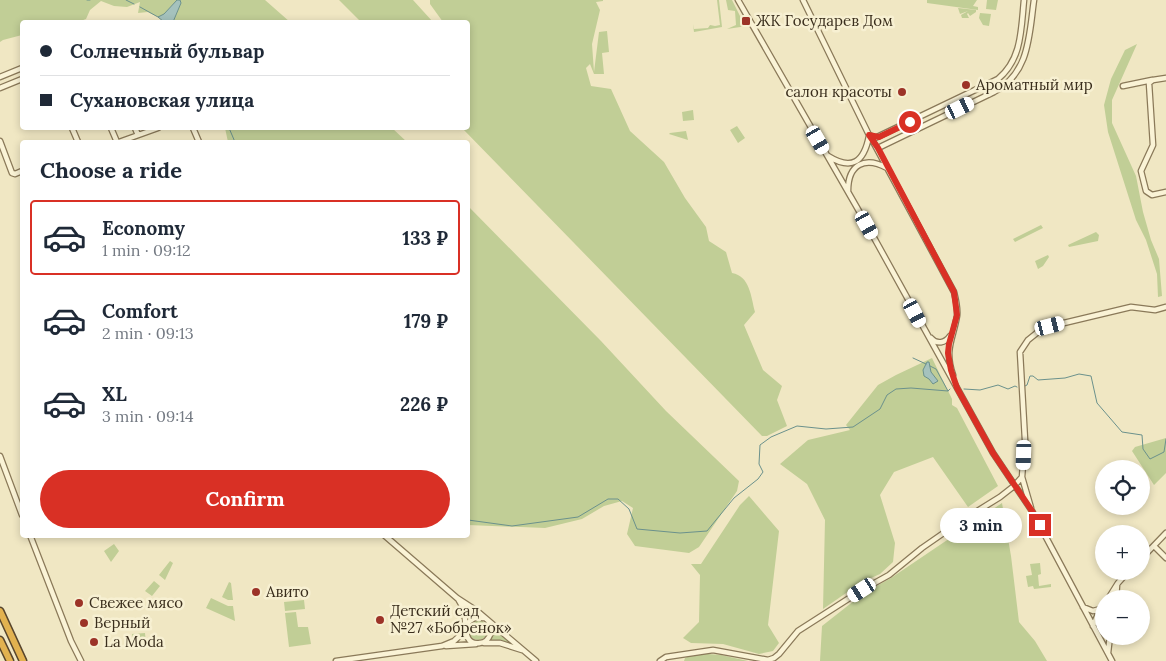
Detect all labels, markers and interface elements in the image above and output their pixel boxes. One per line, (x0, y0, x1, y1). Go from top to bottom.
place label: ЖК Государев Дом (756, 11, 893, 30)
marker: ЖК Государев Дом (740, 15, 752, 27)
text: Солнечный бульвар (70, 39, 264, 63)
place label: Ароматный мир (975, 75, 1093, 94)
marker: Ароматный мир (960, 79, 972, 91)
place label: салон красоты (785, 82, 892, 101)
marker: салон красоты (896, 86, 908, 98)
text: Сухановская улица (70, 88, 254, 112)
car (943, 95, 976, 121)
route start (899, 111, 921, 133)
car (804, 123, 831, 157)
text: Choose a ride (40, 156, 182, 184)
car (853, 208, 880, 242)
icon: car (42, 215, 87, 260)
text: Economy (102, 216, 185, 240)
text: 133 ₽ (402, 226, 448, 250)
text: 1 min · 09:12 (102, 240, 191, 260)
car (901, 296, 928, 330)
icon: car (42, 298, 87, 343)
text: Comfort (102, 299, 178, 323)
text: 179 ₽ (404, 309, 448, 333)
car (1033, 315, 1066, 337)
text: 2 min · 09:13 (102, 323, 194, 343)
icon: car (42, 381, 87, 426)
text: XL (102, 382, 127, 406)
text: 226 ₽ (400, 392, 448, 416)
text: 3 min · 09:14 (102, 406, 194, 426)
car (1015, 440, 1032, 470)
map controls (1095, 460, 1150, 645)
button: locate (1095, 460, 1150, 515)
button: Confirm (40, 470, 450, 528)
callout: 3 min (940, 508, 1022, 542)
route end (1029, 514, 1051, 536)
text: 3 min (959, 515, 1003, 535)
button: + (1095, 525, 1150, 580)
car (845, 576, 878, 604)
place label: Авито (265, 582, 309, 601)
marker: Авито (250, 586, 262, 598)
button: − (1095, 590, 1150, 645)
place label: Свежее мясо (89, 593, 183, 612)
marker: Свежее мясо (73, 597, 85, 609)
place label: Детский сад №27 «Бобренок» (390, 601, 512, 637)
place label: Верный (94, 613, 150, 632)
marker: Детский сад №27 «Бобренок» (374, 614, 386, 626)
marker: Верный (78, 617, 90, 629)
place label: La Moda (104, 632, 164, 651)
marker: La Moda (88, 636, 100, 648)

